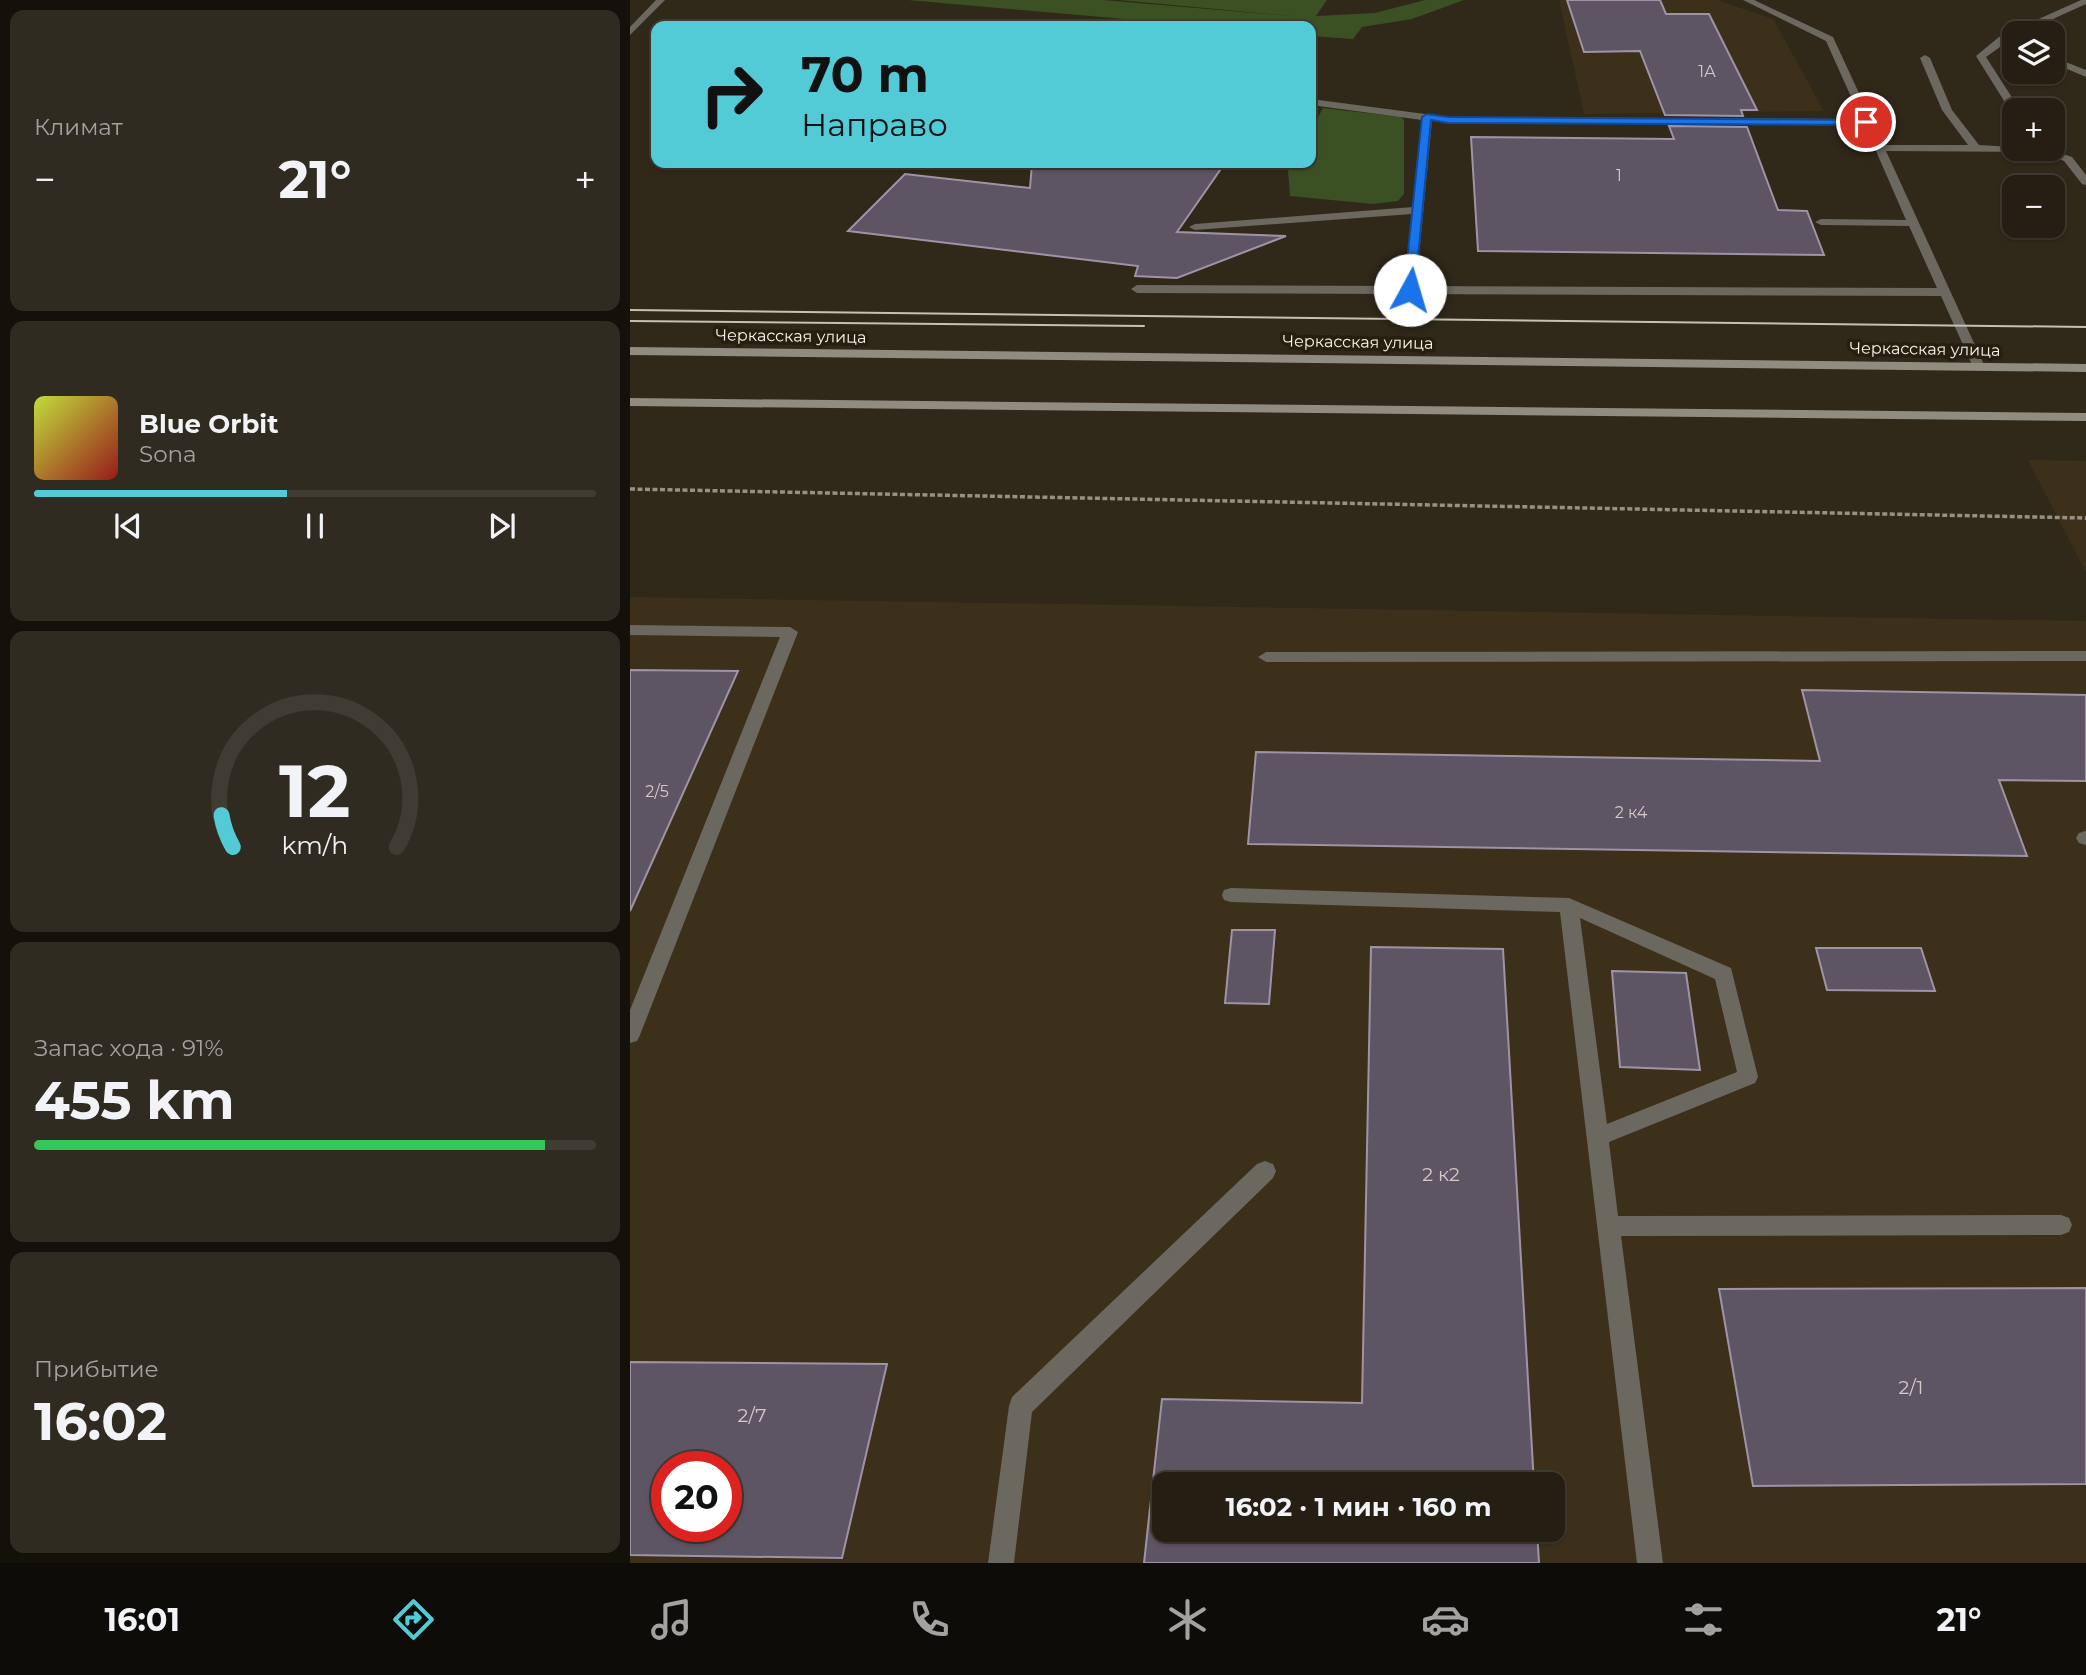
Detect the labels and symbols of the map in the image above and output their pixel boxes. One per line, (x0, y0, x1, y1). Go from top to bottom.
house number: 1А (1698, 62, 1716, 81)
pin (1836, 92, 1896, 152)
house number: 1 (1616, 166, 1622, 185)
position arrow (1373, 253, 1447, 327)
street label: Черкасская улица (715, 325, 867, 347)
street label: Черкасская улица (1282, 331, 1434, 353)
street label: Черкасская улица (1849, 338, 2001, 360)
house number: 2/5 (645, 782, 669, 801)
house number: 2 к4 (1615, 803, 1648, 822)
house number: 2 к2 (1422, 1163, 1460, 1186)
house number: 2/1 (1899, 1376, 1923, 1399)
house number: 2/7 (738, 1404, 766, 1427)
speed limit sign: 20 (651, 1451, 742, 1542)

